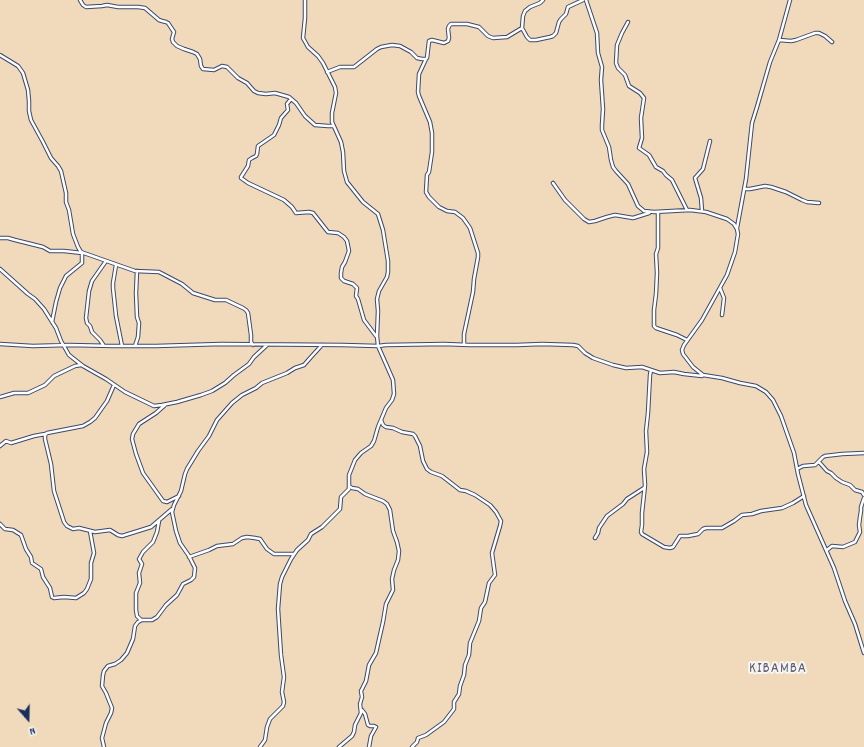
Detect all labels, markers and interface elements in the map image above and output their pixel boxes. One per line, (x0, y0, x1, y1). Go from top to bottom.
district label: KIBAMBA (749, 661, 807, 679)
north arrow (8, 699, 48, 739)
text: N (27, 722, 37, 739)

